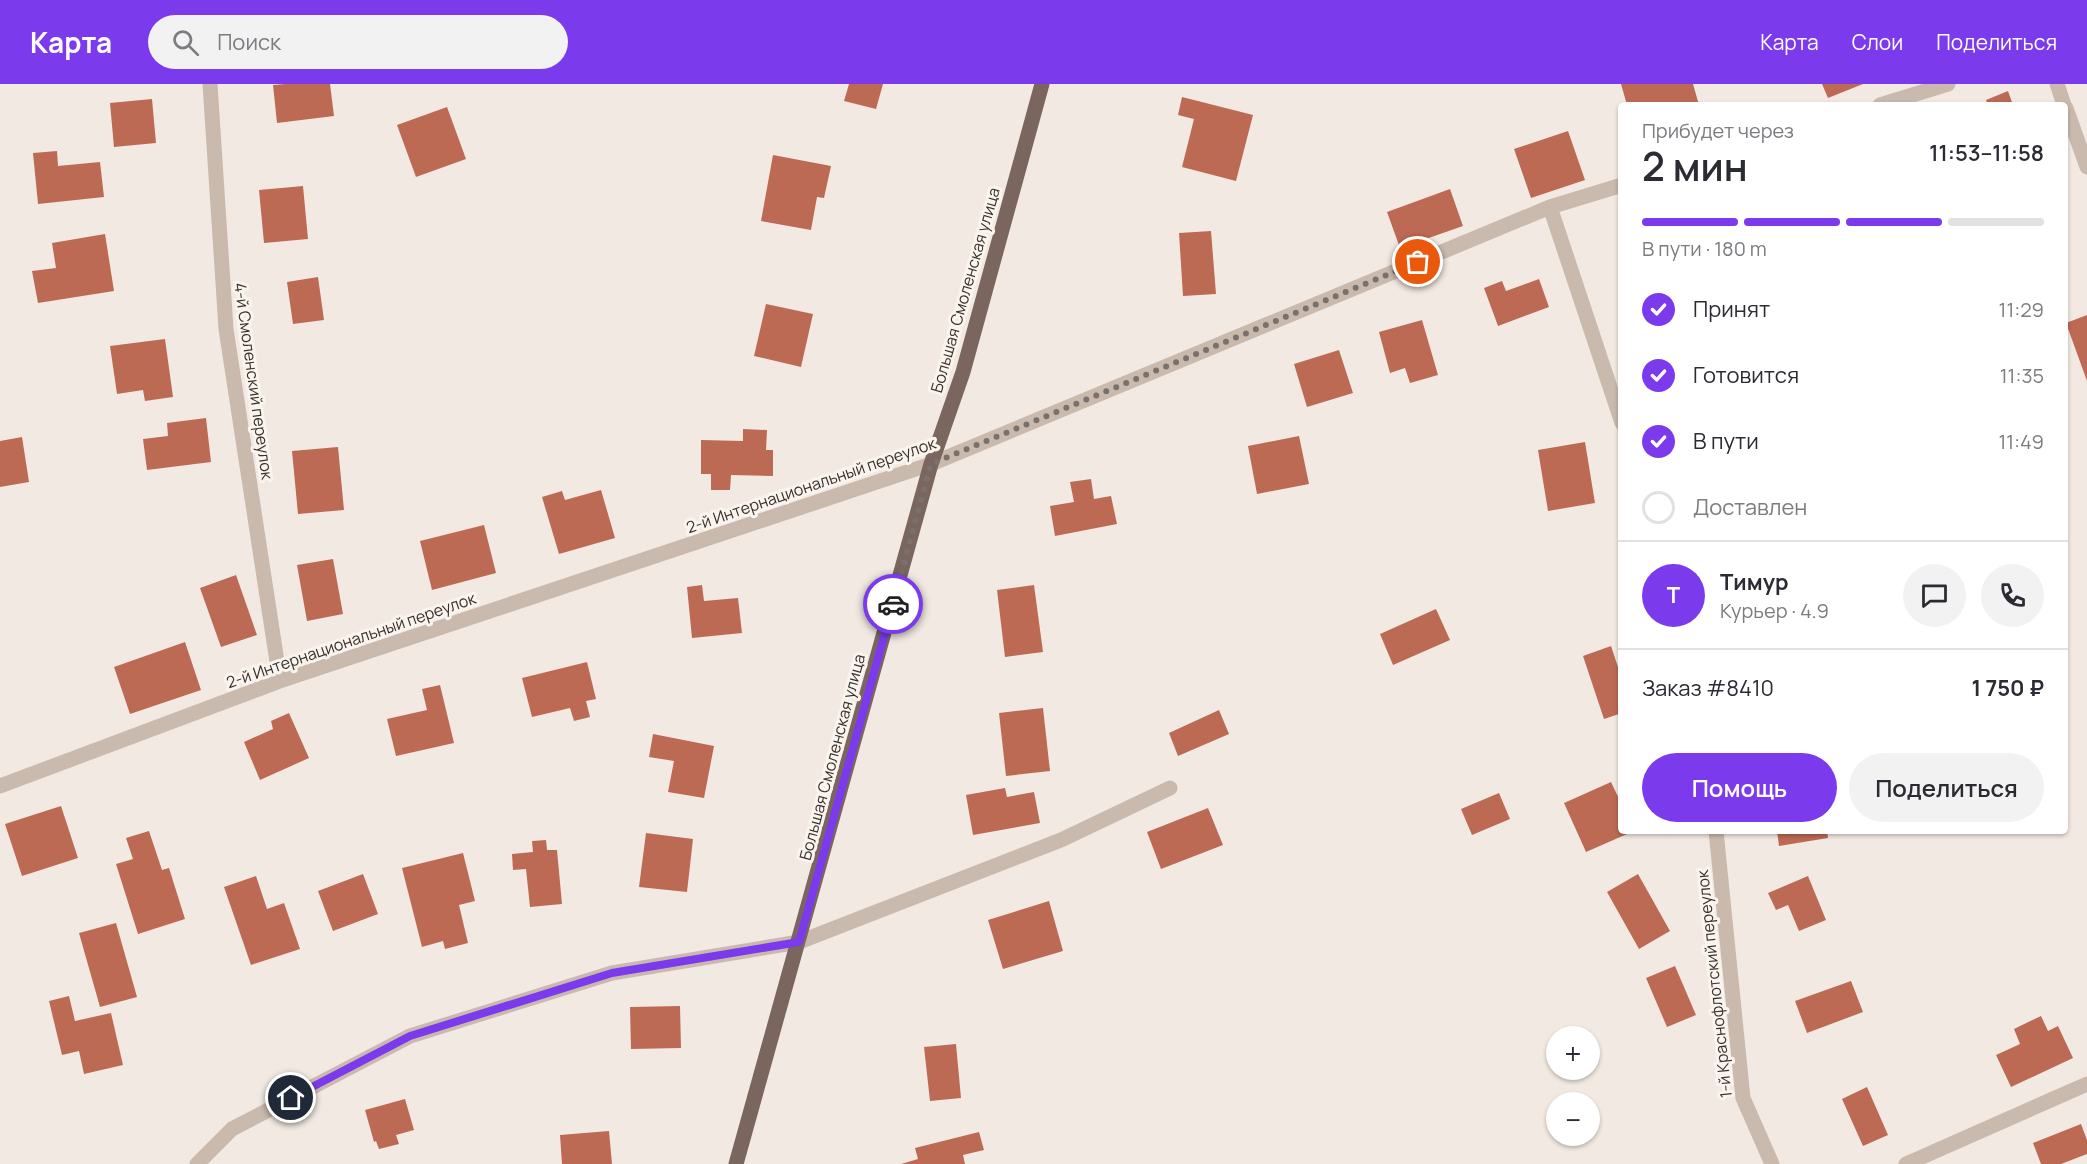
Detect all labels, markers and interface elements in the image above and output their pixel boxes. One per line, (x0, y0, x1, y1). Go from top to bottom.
search box (148, 15, 568, 69)
text: Карта (30, 23, 112, 61)
icon: search (169, 26, 202, 59)
text: Поиск (217, 27, 281, 57)
text: Карта (1760, 28, 1819, 56)
text: Слои (1852, 28, 1903, 56)
text: Поделиться (1936, 28, 2057, 56)
text: Прибудет через (1642, 117, 1794, 144)
text: 11:53–11:58 (1929, 138, 2044, 168)
text: 2 мин (1642, 139, 1748, 193)
street label: Большая Смоленская улица (925, 185, 1005, 395)
text: В пути · 180 m (1642, 235, 1767, 262)
pin (1392, 236, 1443, 287)
icon: bag (1401, 245, 1434, 278)
street label: 4-й Смоленский переулок (229, 281, 279, 482)
icon: check (1642, 293, 1675, 326)
text: Принят (1693, 294, 1770, 324)
text: 11:29 (1999, 296, 2044, 323)
icon: check (1642, 359, 1675, 392)
text: Готовится (1693, 360, 1799, 390)
text: 11:35 (2000, 362, 2044, 389)
icon: check (1642, 425, 1675, 458)
text: В пути (1693, 426, 1759, 456)
text: 11:49 (1998, 428, 2044, 455)
street label: 2-й Интернациональный переулок (683, 432, 940, 538)
text: Доставлен (1693, 492, 1807, 522)
button: chat (1903, 564, 1966, 627)
button: phone (1981, 564, 2044, 627)
text: Тимур (1720, 567, 1789, 597)
courier (863, 574, 923, 634)
text: Т (1667, 580, 1680, 610)
street label: 2-й Интернациональный переулок (223, 587, 480, 693)
icon: car (877, 588, 910, 621)
text: Курьер · 4.9 (1720, 597, 1829, 624)
street label: Большая Смоленская улица (794, 651, 870, 863)
text: Заказ #8410 (1642, 673, 1774, 703)
text: 1 750 ₽ (1971, 673, 2044, 703)
button: Помощь (1642, 753, 1837, 822)
button: Поделиться (1849, 753, 2044, 822)
street label: 1-й Краснофлотский переулок (1691, 868, 1737, 1099)
map controls (1546, 1026, 1600, 1146)
button: + (1546, 1026, 1600, 1080)
pin (265, 1072, 316, 1123)
icon: home (274, 1081, 307, 1114)
button: − (1546, 1092, 1600, 1146)

